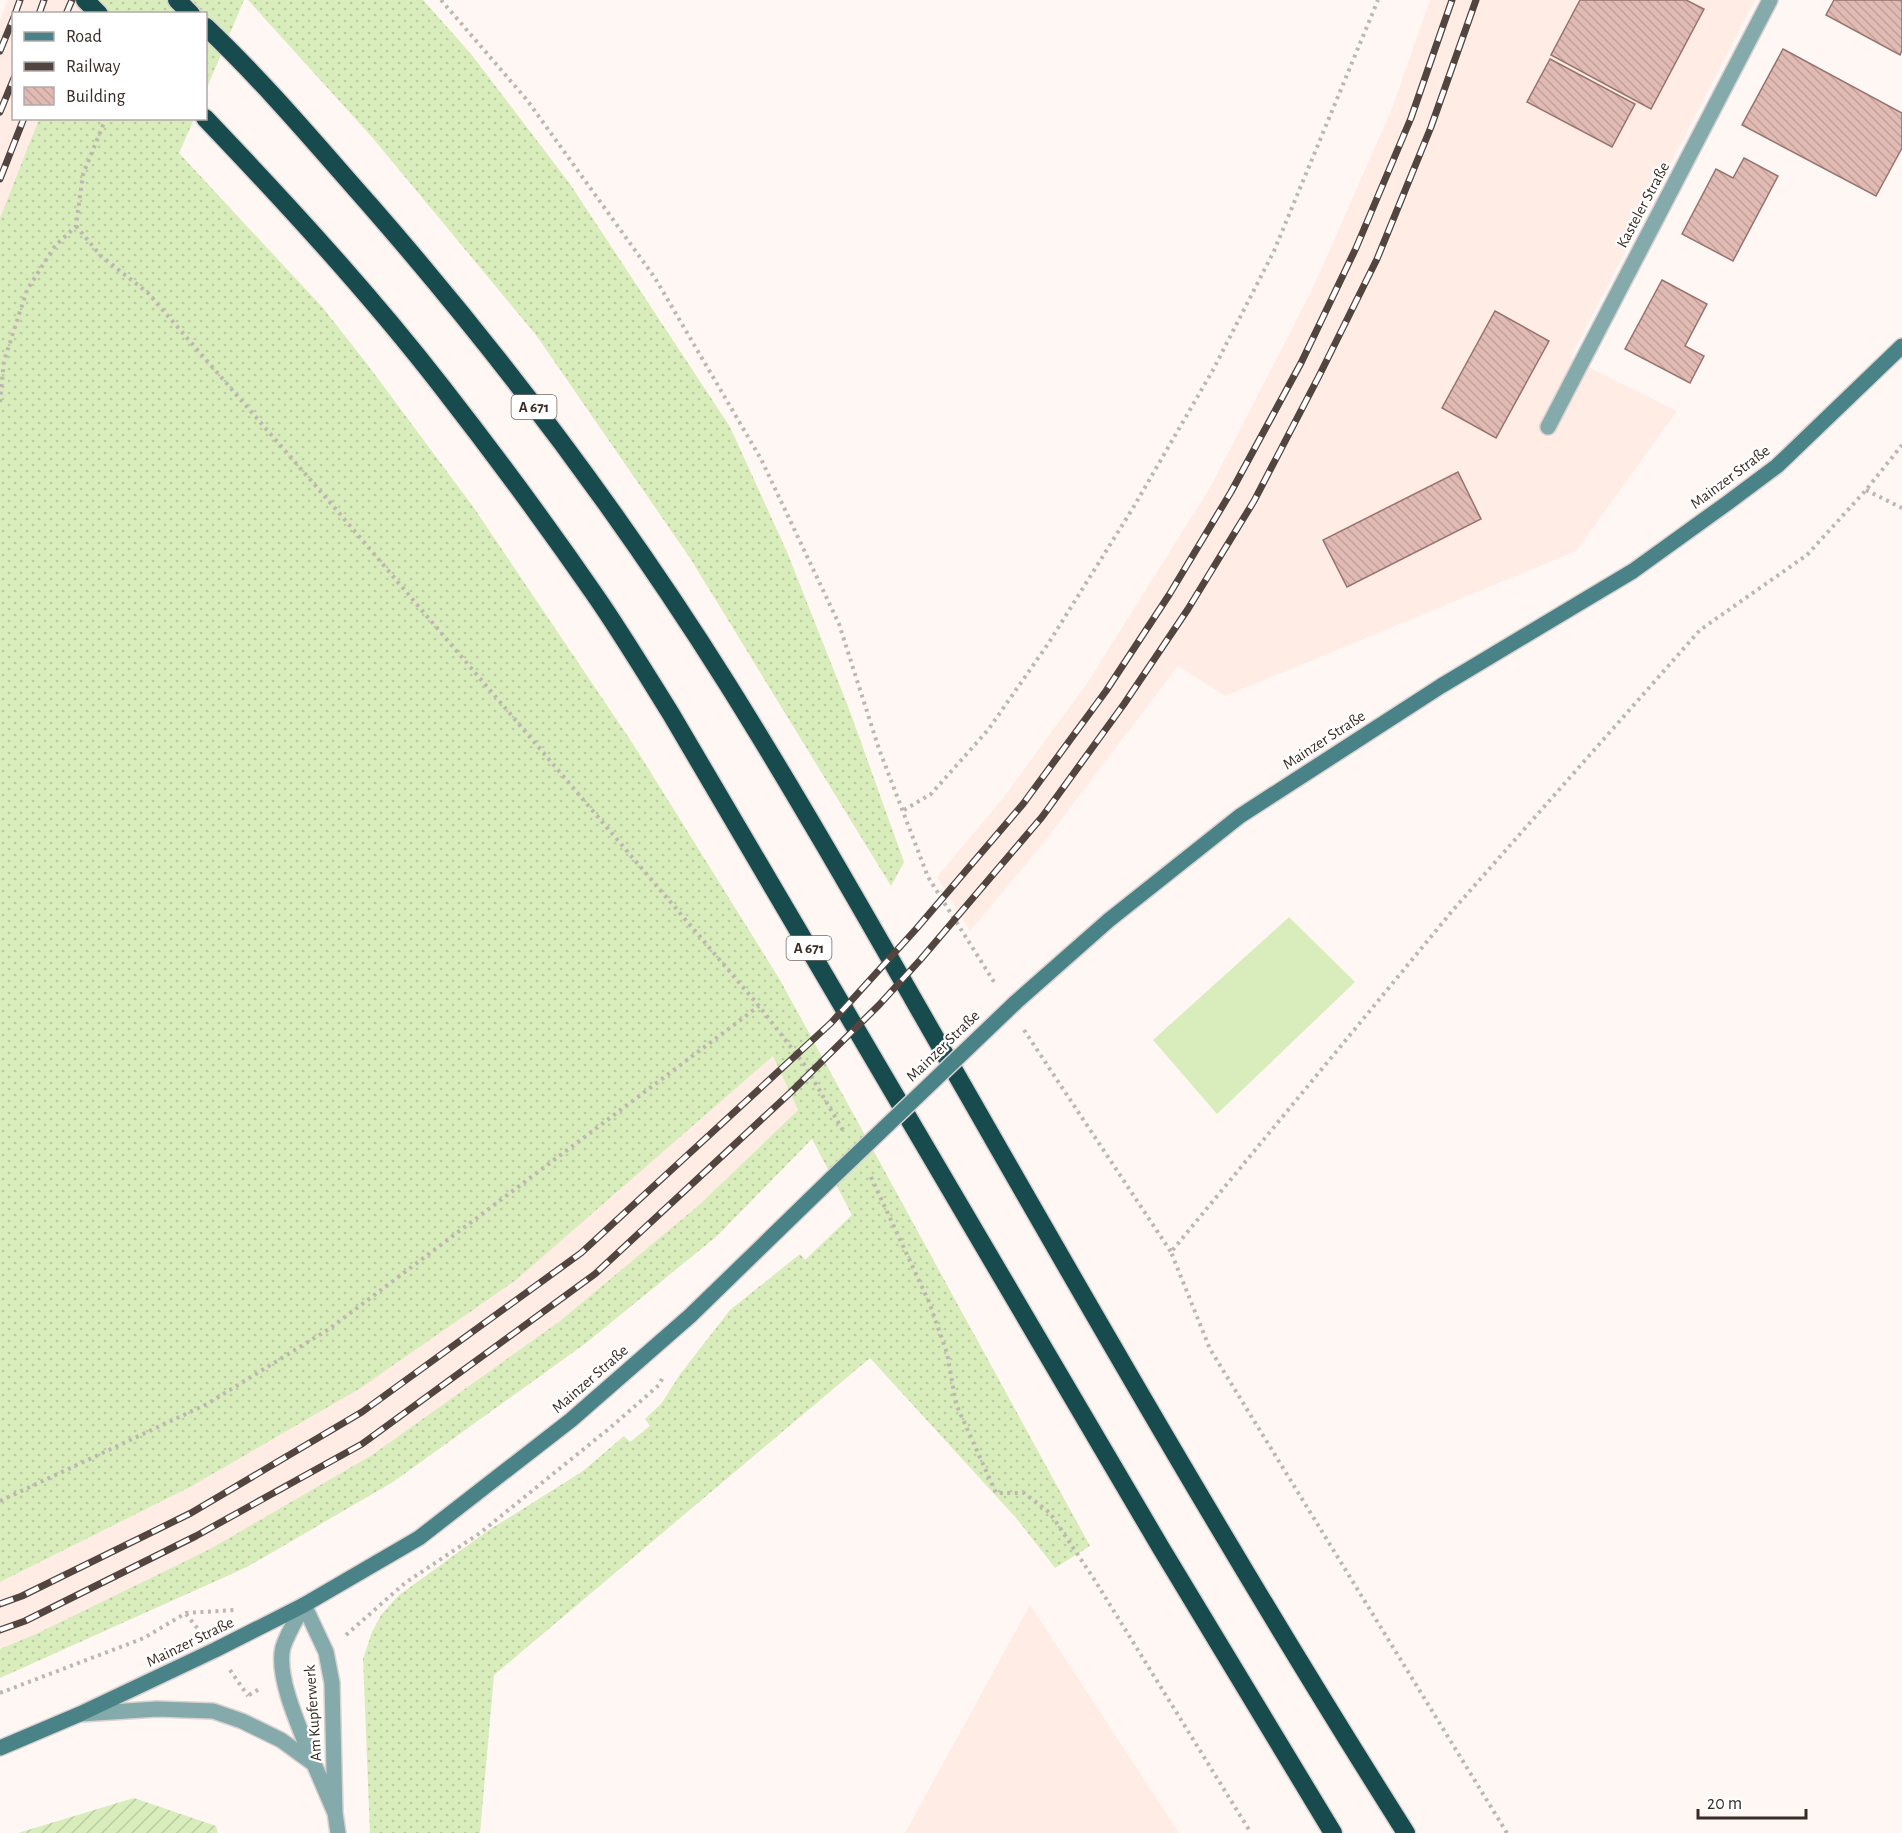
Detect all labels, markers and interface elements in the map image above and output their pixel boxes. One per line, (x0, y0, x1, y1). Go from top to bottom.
legend (12, 12, 207, 120)
text: Road (66, 28, 102, 46)
text: Railway (66, 58, 121, 76)
text: Building (66, 88, 126, 106)
street label: Kasteler Straße (1614, 159, 1672, 251)
road number: A 671 (512, 395, 556, 419)
street label: Mainzer Straße (1687, 442, 1773, 512)
street label: Mainzer Straße (1280, 707, 1368, 773)
road number: A 671 (786, 936, 832, 960)
street label: Mainzer Straße (903, 1007, 983, 1085)
street label: Mainzer Straße (549, 1342, 631, 1416)
street label: Mainzer Straße (144, 1614, 236, 1670)
street label: Am Kupferwerk (302, 1664, 324, 1762)
scale bar (1698, 1782, 1806, 1820)
text: 20 m (1707, 1795, 1742, 1813)

